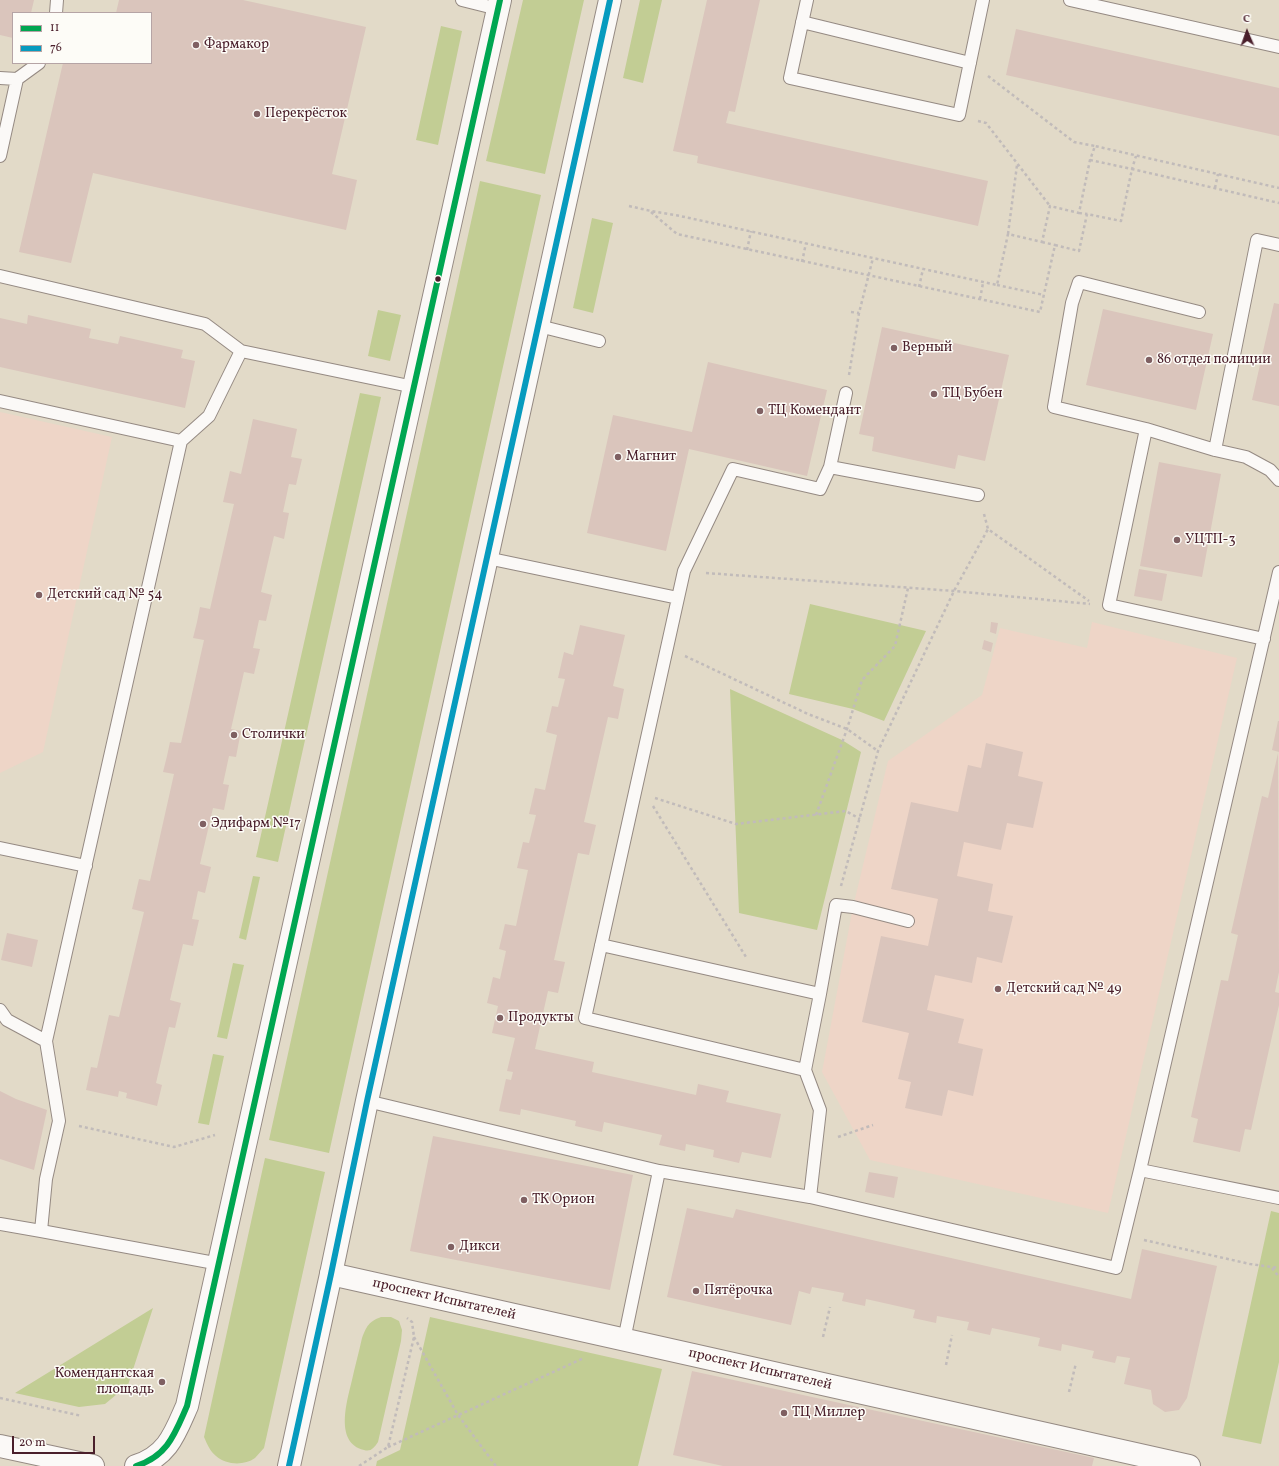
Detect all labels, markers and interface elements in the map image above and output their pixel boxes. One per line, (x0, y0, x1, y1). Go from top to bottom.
legend (12, 12, 152, 64)
north arrow (1227, 12, 1267, 52)
text: С (1243, 12, 1250, 27)
text: 11 (50, 20, 59, 36)
place label: Фармакор (204, 37, 269, 53)
text: 76 (50, 40, 62, 56)
marker: Фармакор (191, 40, 201, 50)
place label: Перекрёсток (265, 106, 347, 122)
marker: Перекрёсток (252, 109, 262, 119)
unlabelled marker (433, 274, 443, 284)
place label: Верный (902, 340, 952, 356)
marker: Верный (889, 343, 899, 353)
place label: 86 отдел полиции (1157, 352, 1271, 368)
marker: 86 отдел полиции (1144, 355, 1154, 365)
place label: ТЦ Бубен (942, 386, 1002, 402)
marker: ТЦ Бубен (929, 389, 939, 399)
place label: ТЦ Комендант (768, 403, 861, 419)
marker: ТЦ Комендант (755, 406, 765, 416)
place label: Магнит (626, 449, 676, 465)
marker: Магнит (613, 452, 623, 462)
place label: УЦТП-3 (1185, 532, 1236, 548)
marker: УЦТП-3 (1172, 535, 1182, 545)
place label: Детский сад № 54 (47, 587, 162, 603)
marker: Детский сад № 54 (34, 590, 44, 600)
place label: Столички (242, 727, 305, 743)
marker: Столички (229, 730, 239, 740)
place label: Эдифарм №17 (211, 816, 301, 832)
marker: Эдифарм №17 (198, 819, 208, 829)
place label: Детский сад № 49 (1006, 981, 1122, 997)
marker: Детский сад № 49 (993, 984, 1003, 994)
place label: Продукты (508, 1010, 574, 1026)
marker: Продукты (495, 1013, 505, 1023)
place label: ТК Орион (532, 1192, 595, 1208)
marker: ТК Орион (519, 1195, 529, 1205)
place label: Дикси (459, 1239, 500, 1255)
marker: Дикси (446, 1242, 456, 1252)
street label: проспект Испытателей (371, 1275, 517, 1325)
place label: Пятёрочка (704, 1283, 773, 1299)
marker: Пятёрочка (691, 1286, 701, 1296)
street label: проспект Испытателей (687, 1345, 833, 1395)
place label: Комендантская площадь (55, 1366, 154, 1398)
marker: Комендантская площадь (157, 1377, 167, 1387)
place label: ТЦ Миллер (792, 1405, 865, 1421)
marker: ТЦ Миллер (779, 1408, 789, 1418)
scale bar (14, 1428, 97, 1454)
text: 20 m (19, 1435, 46, 1451)

